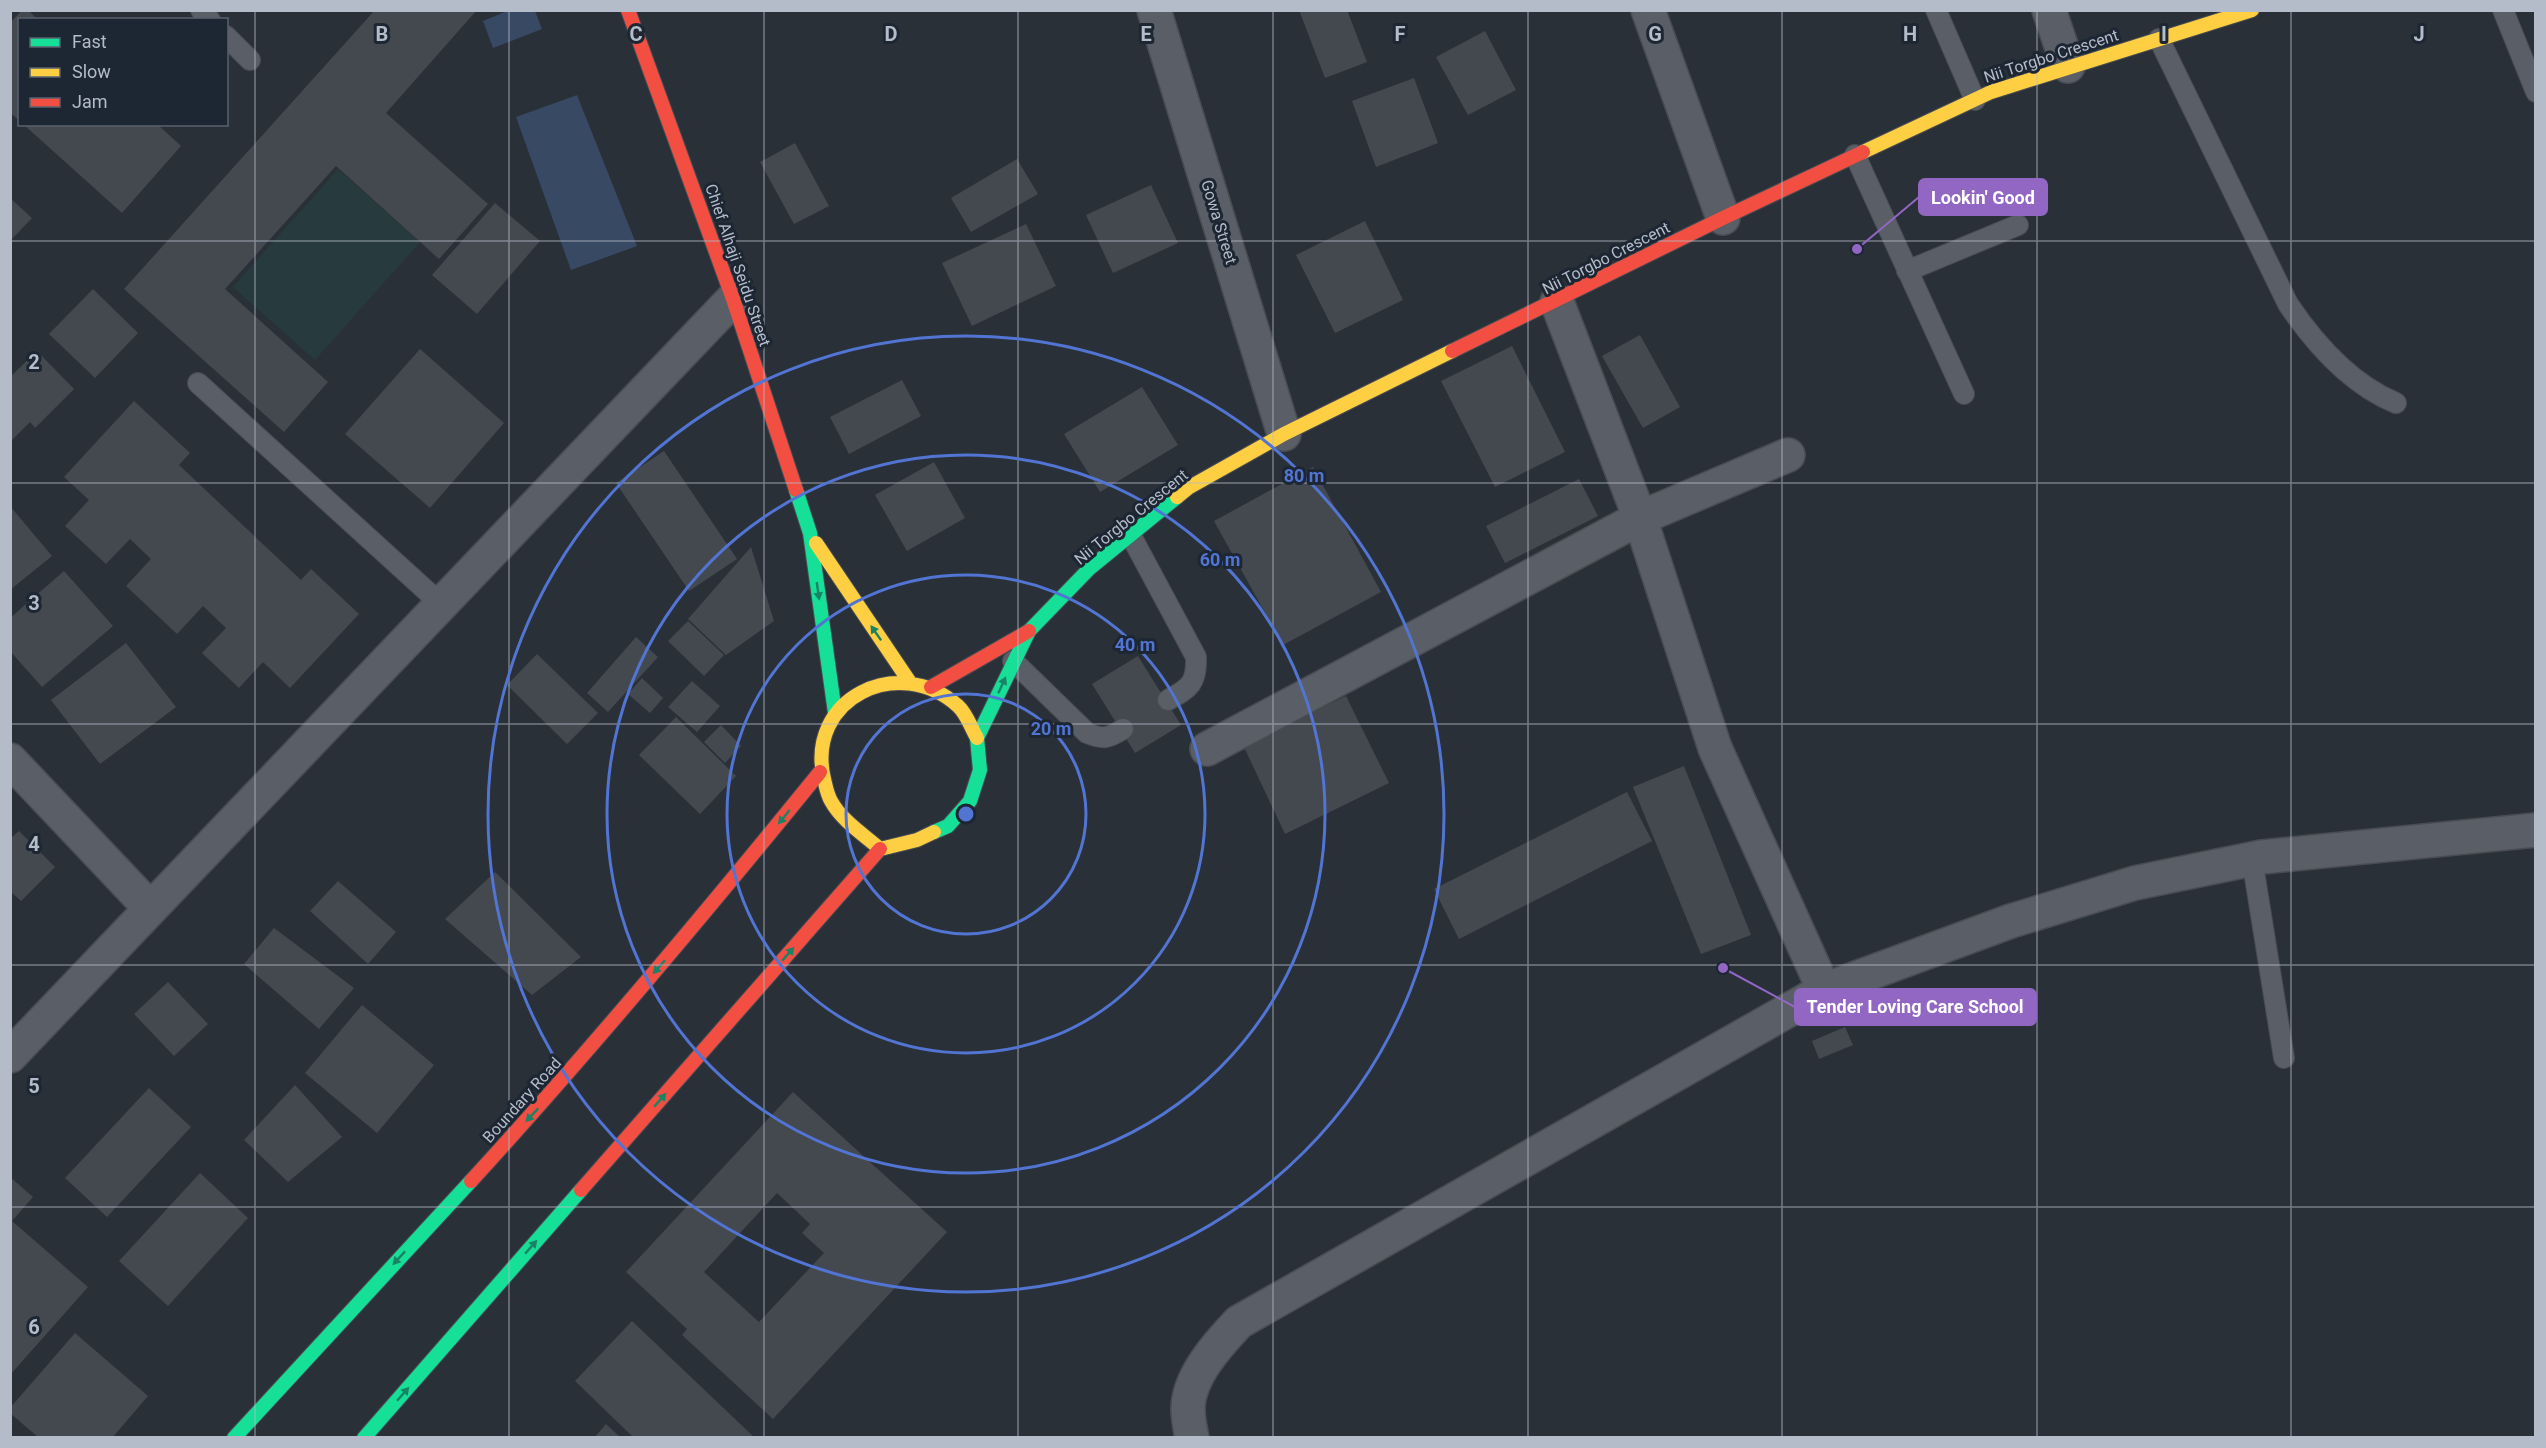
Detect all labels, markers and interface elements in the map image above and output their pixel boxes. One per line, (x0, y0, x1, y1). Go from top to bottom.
legend (18, 18, 228, 126)
text: B (376, 22, 388, 46)
text: C (629, 22, 643, 46)
text: D (885, 22, 898, 46)
text: E (1140, 22, 1152, 46)
text: F (1395, 22, 1406, 46)
text: G (1648, 22, 1662, 46)
text: H (1903, 22, 1917, 46)
text: I (2161, 22, 2167, 46)
text: J (2413, 22, 2425, 46)
street label: Nii Torgbo Crescent (1981, 25, 2121, 87)
text: Fast (72, 31, 107, 52)
text: Slow (72, 61, 111, 82)
text: Jam (72, 91, 108, 112)
street label: Gowa Street (1197, 178, 1241, 266)
callout: Lookin' Good (1919, 179, 2047, 215)
street label: Chief Alhaji Seidu Street (701, 181, 775, 349)
text: Lookin' Good (1931, 187, 2035, 208)
street label: Nii Torgbo Crescent (1539, 218, 1673, 298)
text: 2 (28, 350, 40, 374)
street label: Nii Torgbo Crescent (1070, 465, 1192, 569)
text: 80 m (1284, 465, 1324, 486)
text: 60 m (1200, 549, 1240, 570)
one-way arrow (814, 582, 823, 601)
text: 3 (28, 591, 40, 615)
one-way arrow (870, 626, 882, 642)
text: 40 m (1115, 634, 1155, 655)
one-way arrow (997, 676, 1006, 693)
text: 20 m (1031, 718, 1071, 739)
centre of rings (956, 804, 976, 824)
one-way arrow (777, 809, 790, 825)
text: 4 (28, 832, 40, 856)
one-way arrow (781, 947, 794, 962)
one-way arrow (653, 959, 666, 974)
callout: Tender Loving Care School (1795, 989, 2036, 1025)
text: Tender Loving Care School (1806, 996, 2024, 1017)
street label: Boundary Road (479, 1053, 565, 1147)
text: 5 (28, 1074, 40, 1098)
one-way arrow (653, 1093, 666, 1108)
one-way arrow (525, 1107, 539, 1121)
one-way arrow (524, 1240, 537, 1255)
one-way arrow (393, 1250, 406, 1265)
text: 6 (28, 1315, 40, 1339)
one-way arrow (396, 1386, 409, 1401)

